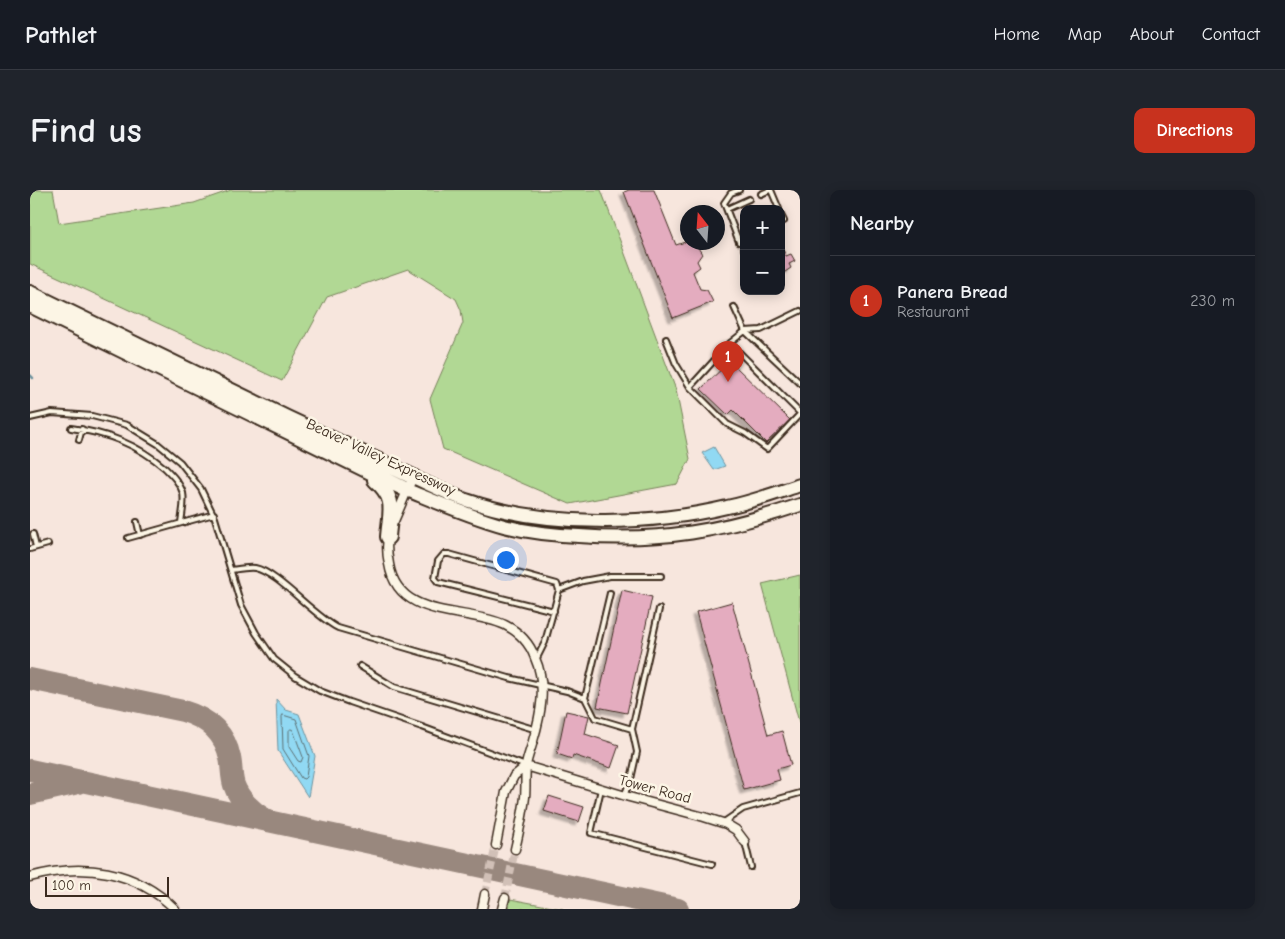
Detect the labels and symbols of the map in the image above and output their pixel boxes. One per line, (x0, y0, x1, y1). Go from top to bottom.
north arrow (680, 205, 725, 250)
pin: 1 (712, 341, 744, 382)
street label: Beaver Valley Expressway (303, 414, 459, 500)
your location (493, 547, 519, 573)
street label: Tower Road (617, 771, 693, 807)
scale bar (45, 874, 169, 897)

